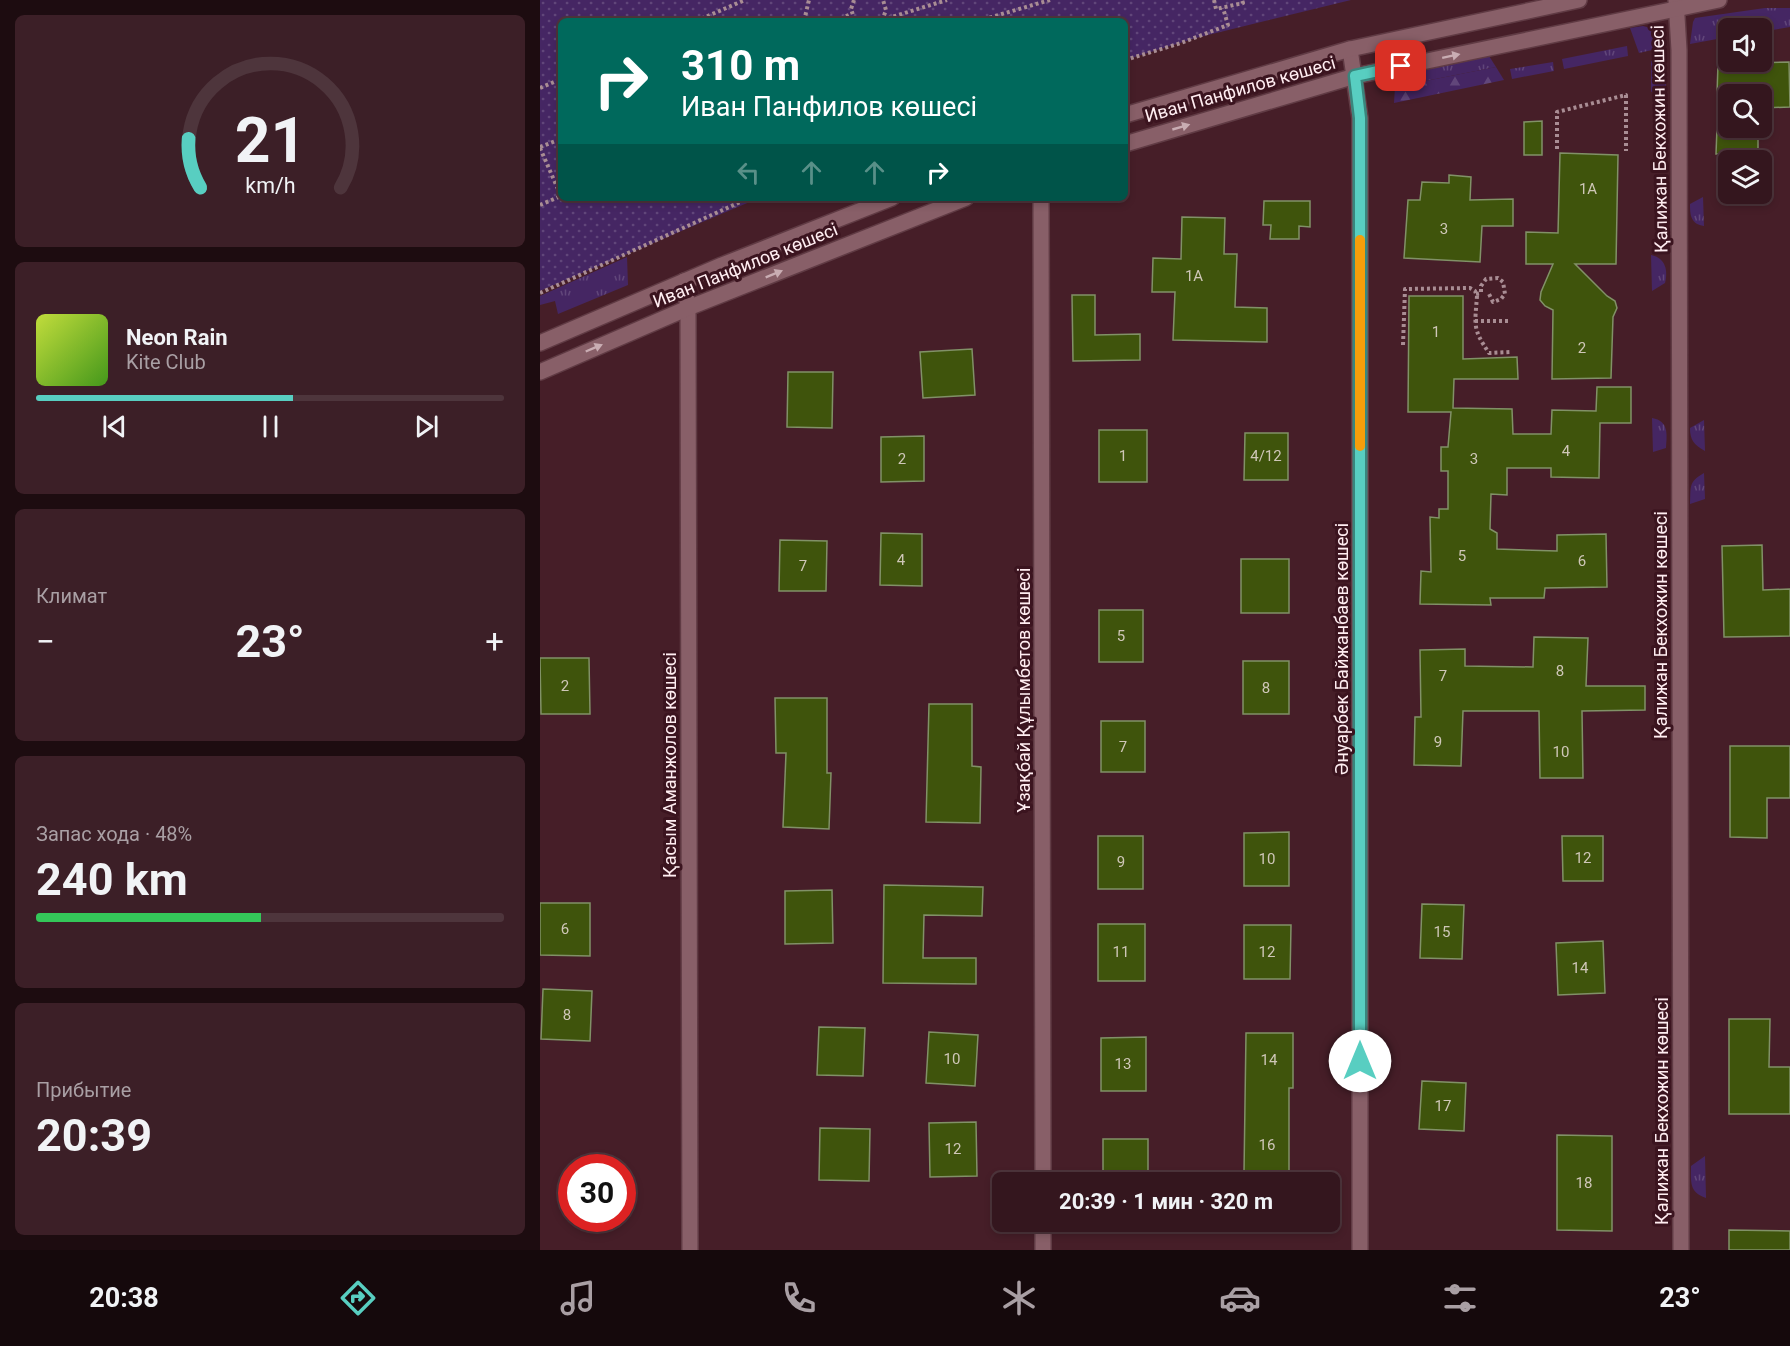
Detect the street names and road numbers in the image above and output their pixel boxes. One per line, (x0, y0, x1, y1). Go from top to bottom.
street label: Қалижан Бекхожин көшесі (1647, 25, 1671, 253)
street label: Иван Панфилов көшесі (1142, 52, 1338, 126)
street label: Иван Панфилов көшесі (650, 218, 840, 312)
street label: Қалижан Бекхожин көшесі (1650, 511, 1671, 739)
street label: Әнуарбек Байжанбаев көшесі (1331, 523, 1352, 775)
street label: Ұзақбай Құлымбетов көшесі (1013, 568, 1034, 812)
street label: Қасым Аманжолов көшесі (659, 652, 680, 878)
street label: Қалижан Бекхожин көшесі (1651, 997, 1672, 1225)

